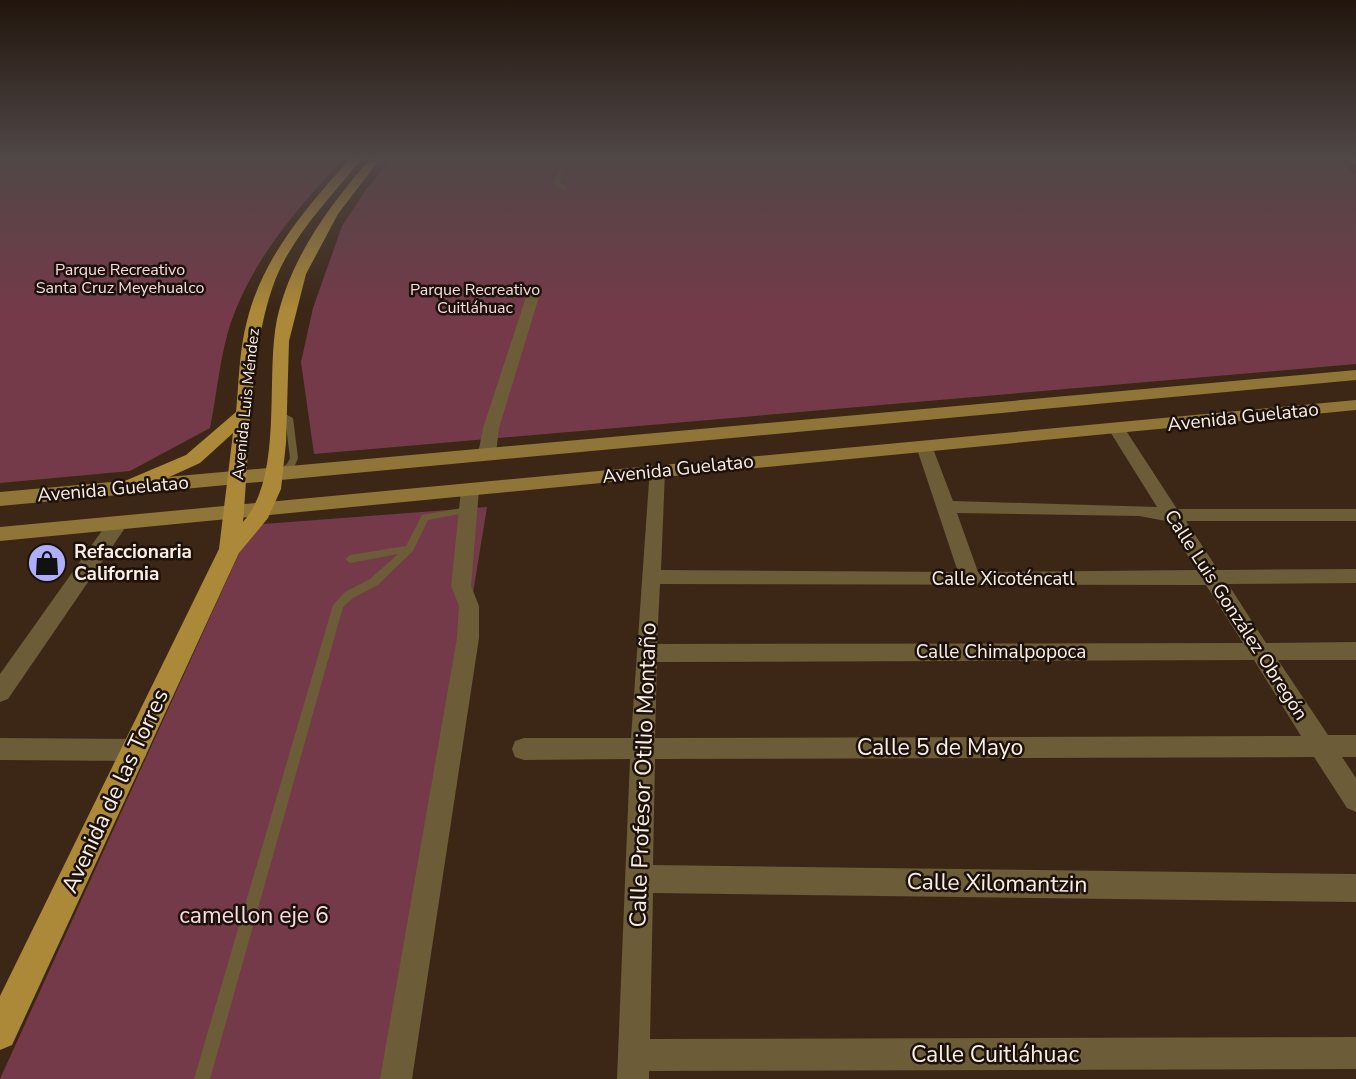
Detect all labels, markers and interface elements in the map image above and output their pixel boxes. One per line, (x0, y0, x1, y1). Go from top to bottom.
park label: Parque Recreativo Santa Cruz Meyehualco (36, 259, 204, 299)
park label: Parque Recreativo Cuitláhuac (410, 279, 540, 319)
street label: Avenida Luis Méndez (227, 327, 265, 481)
street label: Avenida Guelatao (1166, 396, 1320, 438)
street label: Avenida Guelatao (601, 448, 755, 490)
street label: Avenida Guelatao (36, 469, 190, 509)
street label: Calle Luis González Obregón (1158, 505, 1314, 725)
place label: Refaccionaria California (74, 539, 192, 587)
shop icon: Refaccionaria California (26, 542, 68, 584)
street label: Calle Xicoténcatl (931, 566, 1075, 592)
street label: Calle Profesor Otilio Montaño (622, 622, 664, 928)
street label: Calle Chimalpopoca (916, 639, 1086, 665)
street label: Avenida de las Torres (54, 684, 176, 898)
street label: Calle 5 de Mayo (857, 732, 1023, 763)
street label: Calle Xilomantzin (906, 866, 1088, 900)
park label: camellon eje 6 (179, 900, 329, 931)
street label: Calle Cuitláhuac (911, 1039, 1079, 1070)

